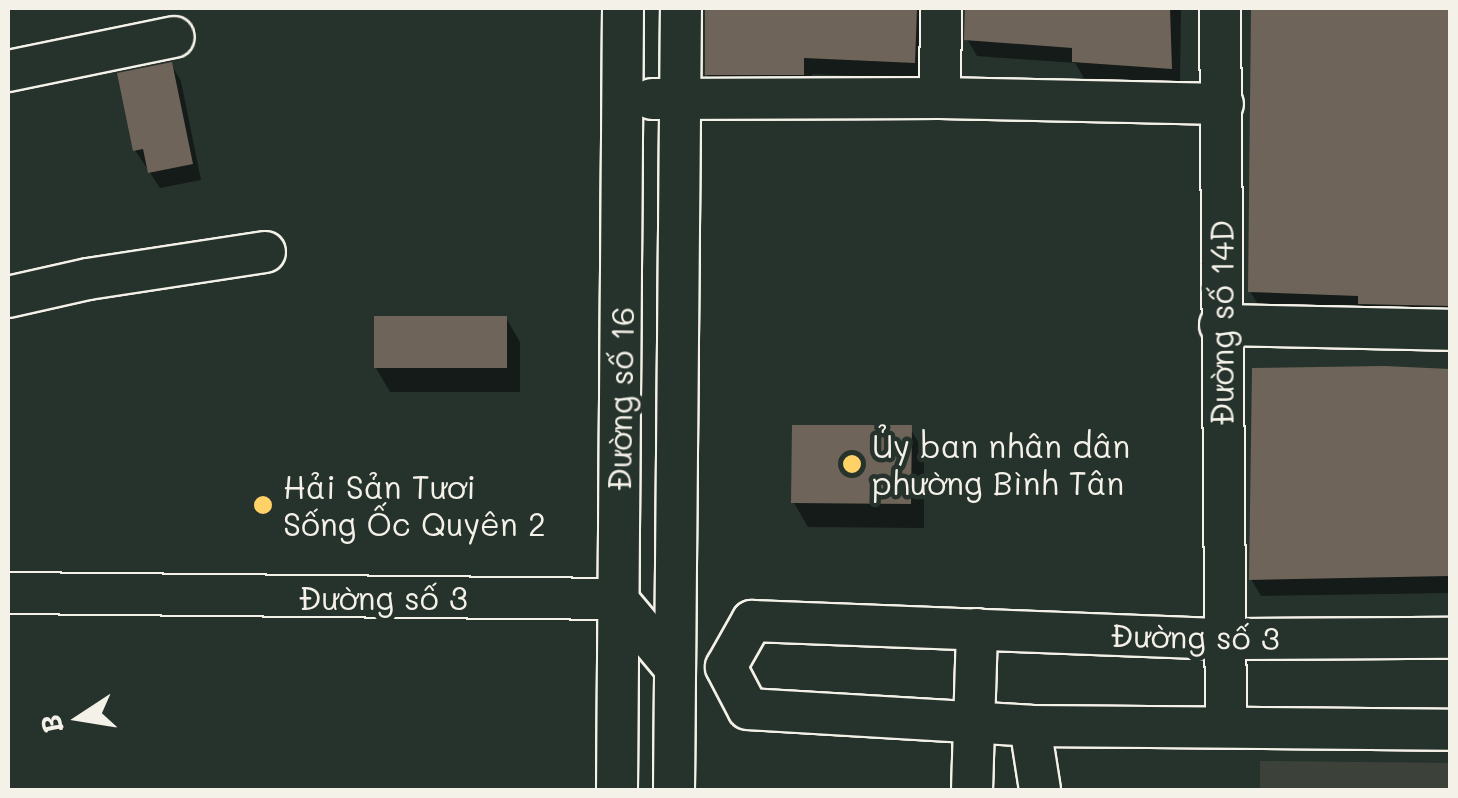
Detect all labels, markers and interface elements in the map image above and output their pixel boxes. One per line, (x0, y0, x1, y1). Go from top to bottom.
street label: Đường số 14D (1202, 220, 1240, 426)
street label: Đường số 16 (599, 306, 641, 492)
place label: Ủy ban nhân dân phường Bình Tân (872, 427, 1130, 502)
marker: Ủy ban nhân dân phường Bình Tân (841, 453, 863, 475)
place label: Hải Sản Tươi Sống Ốc Quyên 2 (283, 468, 546, 543)
marker: Hải Sản Tươi Sống Ốc Quyên 2 (252, 494, 274, 516)
street label: Đường số 3 (298, 578, 468, 616)
street label: Đường số 3 (1110, 615, 1280, 657)
north arrow (30, 668, 130, 768)
text: B (31, 711, 70, 737)

